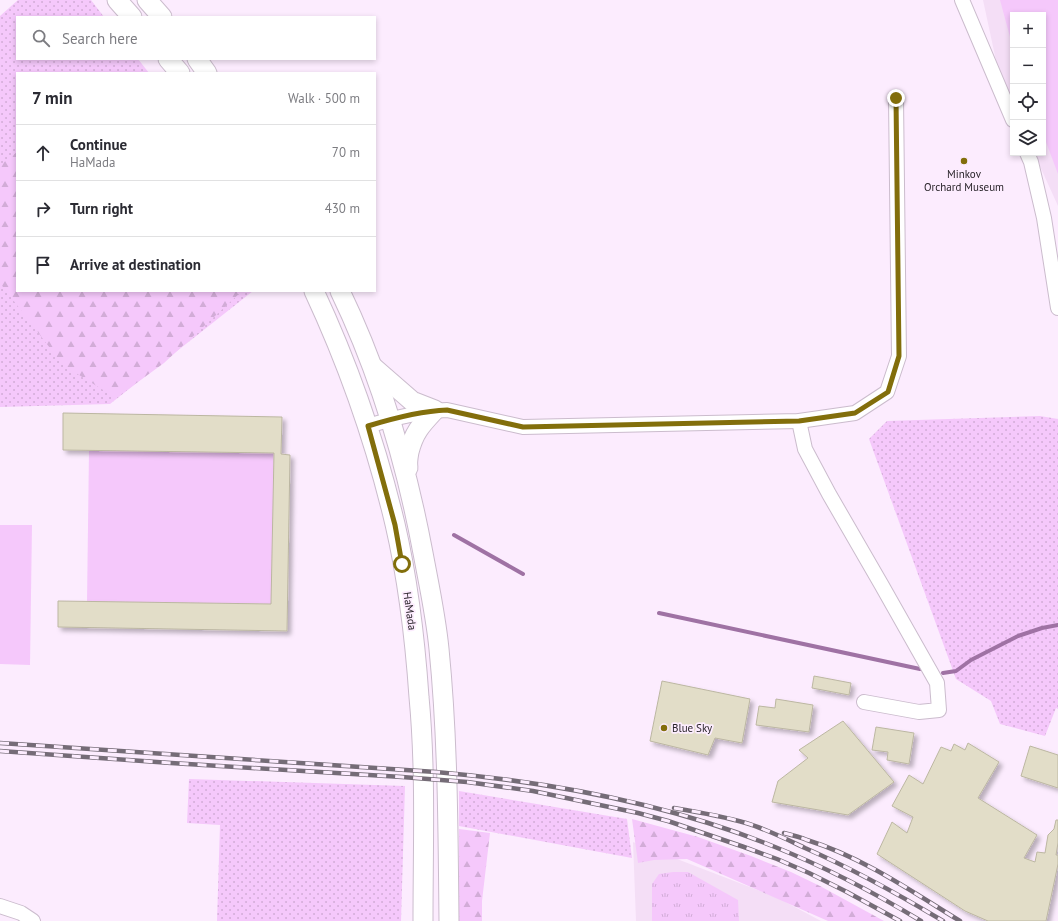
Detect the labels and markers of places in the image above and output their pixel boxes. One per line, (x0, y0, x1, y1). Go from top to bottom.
marker: Minkov Orchard Museum (959, 156, 969, 166)
place label: Minkov Orchard Museum (924, 167, 1004, 194)
place label: Blue Sky (672, 721, 713, 735)
marker: Blue Sky (659, 723, 669, 733)

